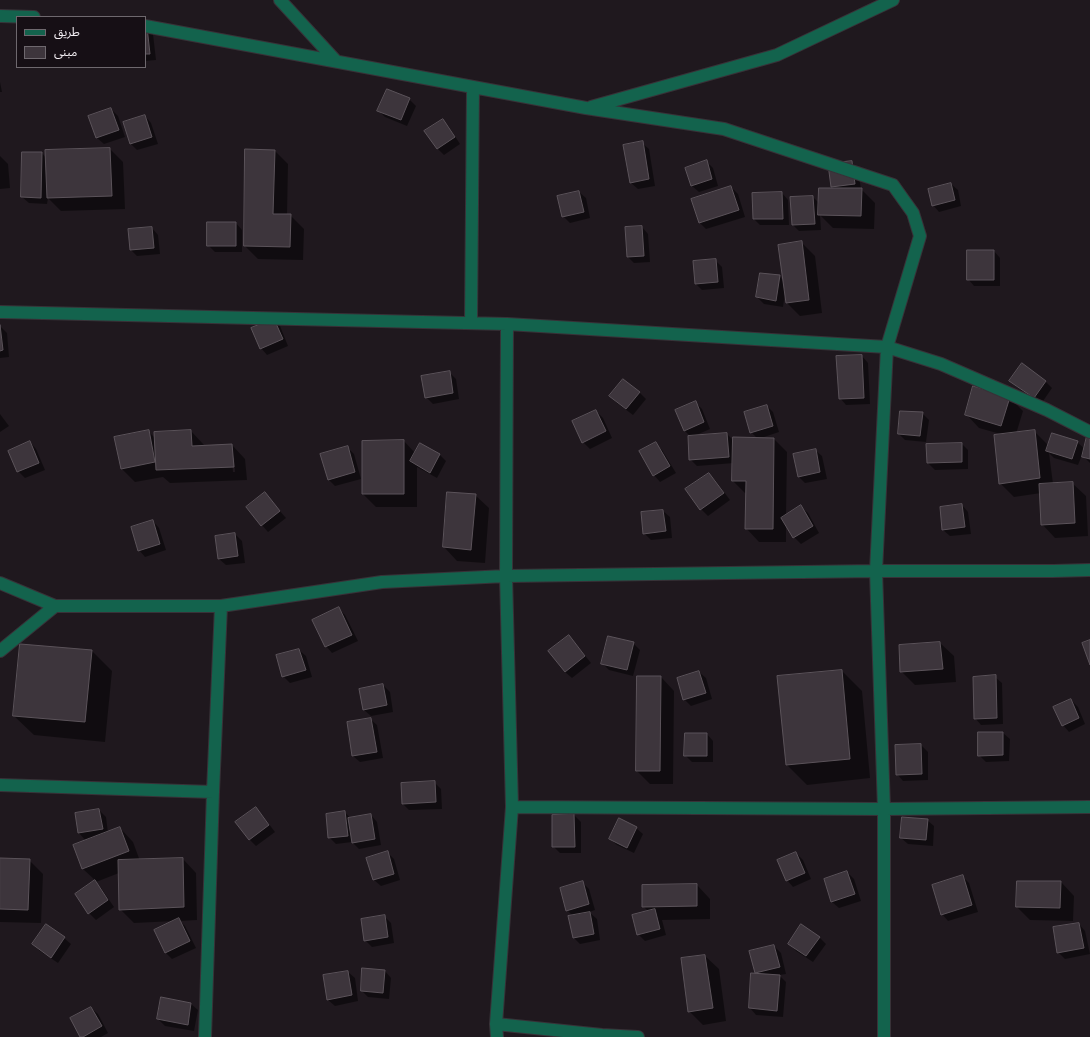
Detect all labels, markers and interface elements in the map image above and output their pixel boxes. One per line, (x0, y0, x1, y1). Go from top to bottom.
legend (16, 16, 146, 68)
text: طريق (54, 23, 80, 40)
text: مبنى (54, 43, 77, 60)

